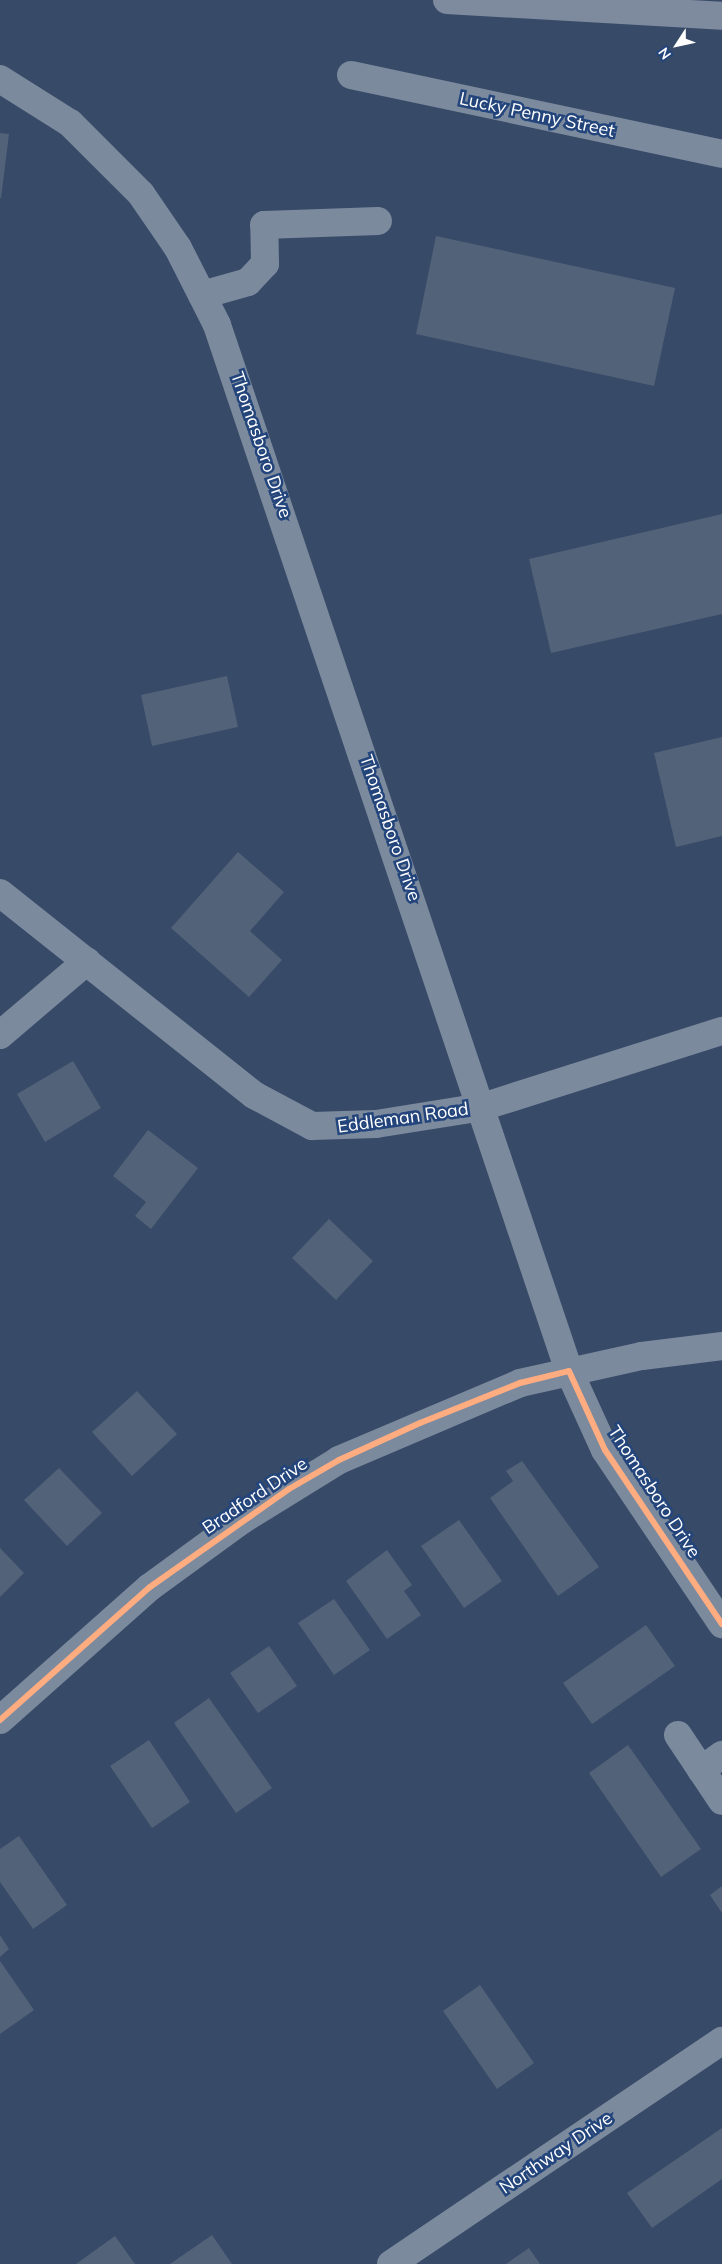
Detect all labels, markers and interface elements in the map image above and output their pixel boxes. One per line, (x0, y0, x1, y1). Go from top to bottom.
north arrow (652, 20, 702, 70)
text: N (654, 44, 675, 63)
street label: Lucky Penny Street (457, 88, 617, 142)
street label: Thomasboro Drive (226, 369, 296, 521)
street label: Thomasboro Drive (355, 752, 425, 904)
street label: Eddleman Road (336, 1098, 470, 1138)
street label: Thomasboro Drive (603, 1422, 705, 1562)
street label: Bradford Drive (198, 1453, 312, 1539)
street label: Northway Drive (495, 2107, 617, 2199)

